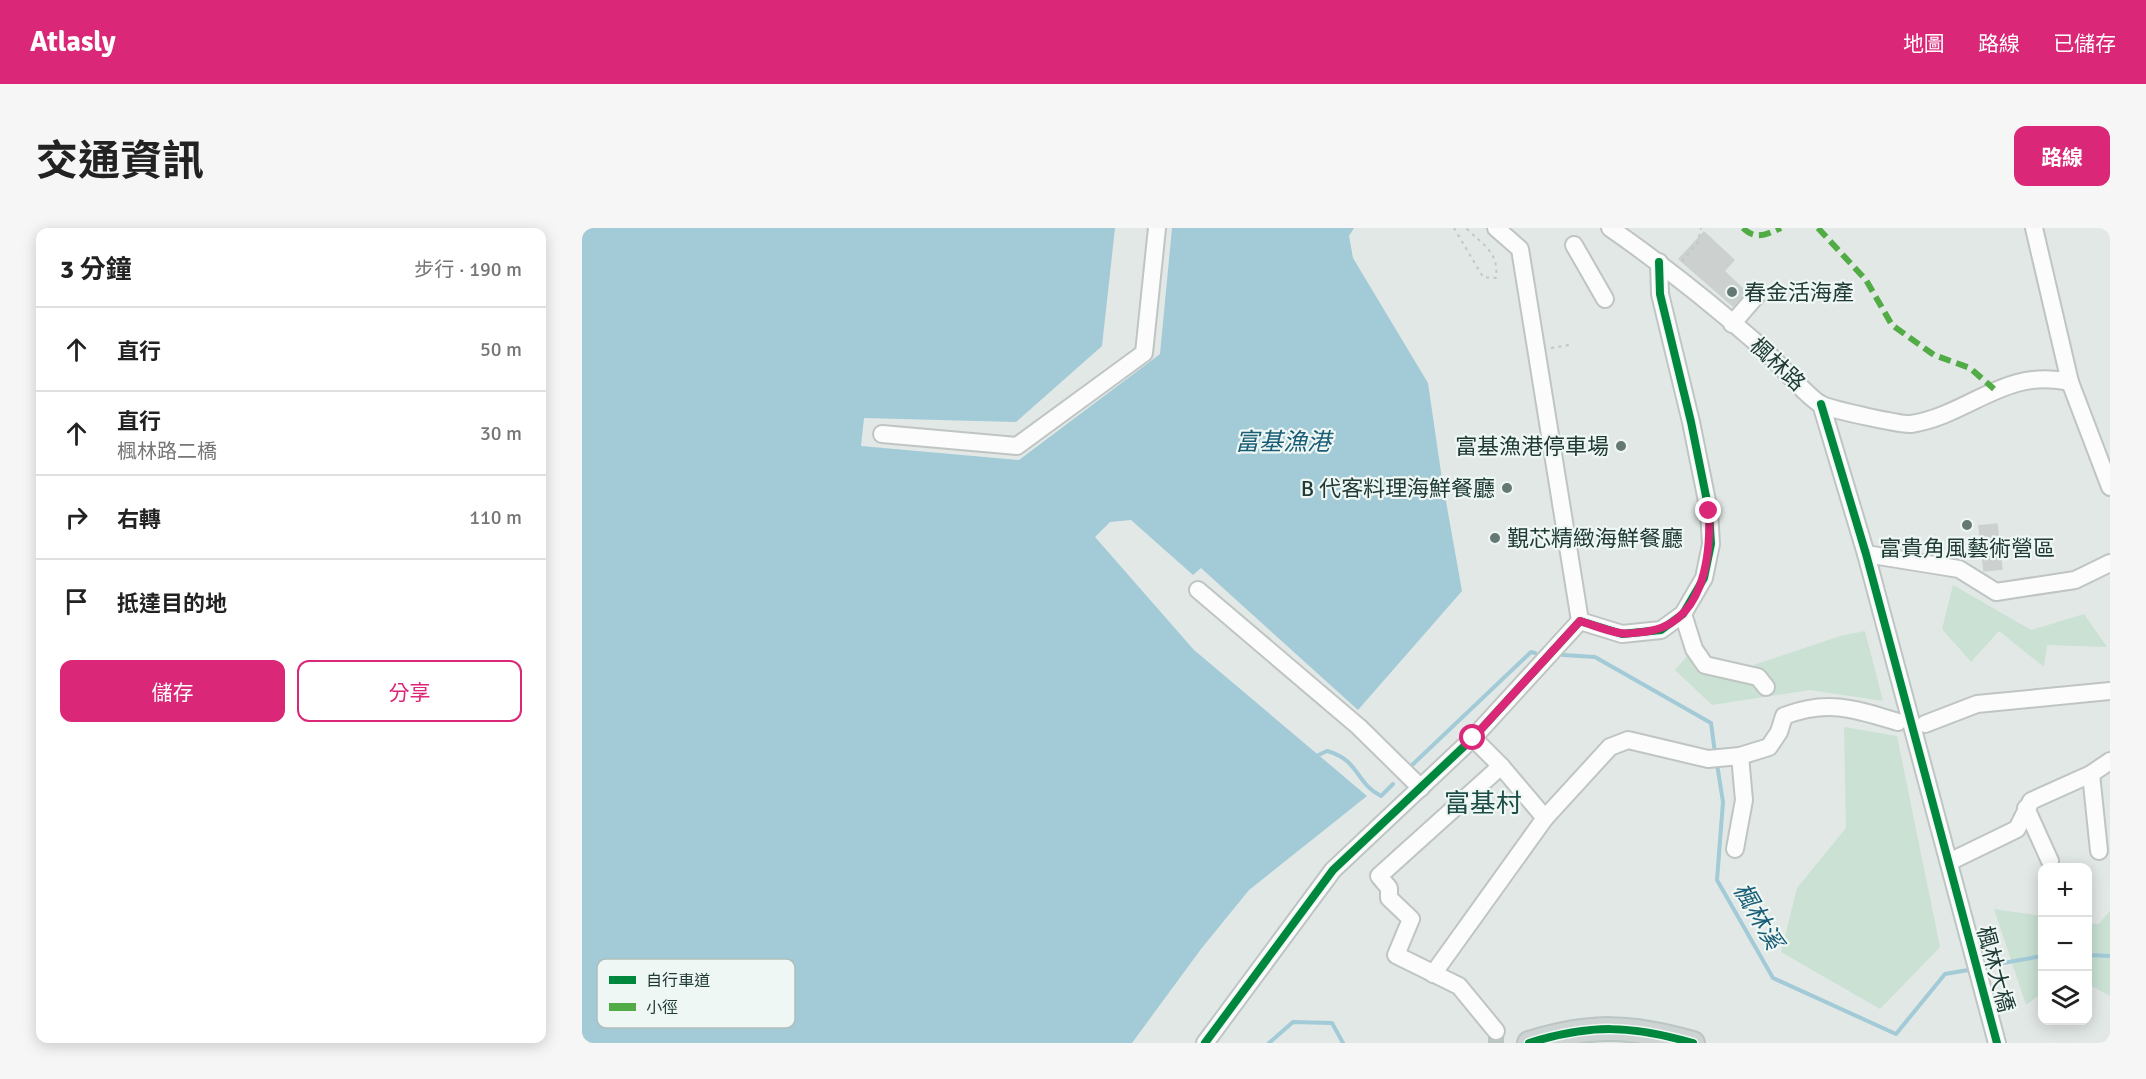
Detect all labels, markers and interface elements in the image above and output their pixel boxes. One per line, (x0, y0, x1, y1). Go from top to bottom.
text: Atlasly (30, 25, 116, 59)
text: 地圖 (1903, 31, 1945, 57)
text: 路線 (1978, 31, 2020, 57)
text: 已儲存 (2053, 31, 2116, 57)
button: 路線 (2014, 126, 2110, 186)
text: 交通資訊 (36, 136, 204, 187)
text: 3 分鐘 (60, 254, 132, 286)
text: 步行 · 190 m (414, 257, 522, 282)
place label: 春金活海產 (1744, 279, 1854, 306)
marker: 春金活海產 (1725, 285, 1739, 299)
street label: 楓林路 (1744, 332, 1811, 397)
icon: ahead (60, 333, 93, 366)
text: 50 m (480, 337, 522, 362)
text: 直行 (117, 338, 161, 365)
text: 直行 (117, 408, 161, 435)
icon: ahead (60, 417, 93, 450)
text: 30 m (480, 421, 522, 446)
water label: 富基漁港 (1235, 427, 1334, 457)
place label: 富基漁港停車場 (1455, 433, 1609, 460)
text: 楓林路二橋 (117, 439, 217, 464)
marker: 富基漁港停車場 (1614, 439, 1628, 453)
place label: B 代客料理海鮮餐廳 (1301, 475, 1495, 502)
marker: B 代客料理海鮮餐廳 (1500, 481, 1514, 495)
route end (1695, 497, 1721, 523)
icon: right (60, 501, 93, 534)
text: 110 m (469, 505, 522, 530)
text: 右轉 (117, 506, 161, 533)
marker: 富貴角風藝術營區 (1960, 518, 1974, 532)
place label: 覲芯精緻海鮮餐廳 (1507, 525, 1683, 552)
marker: 覲芯精緻海鮮餐廳 (1488, 531, 1502, 545)
place label: 富貴角風藝術營區 (1879, 535, 2055, 562)
icon: arrive (60, 585, 93, 618)
text: 抵達目的地 (117, 590, 227, 617)
button: 儲存 (60, 660, 285, 722)
button: 分享 (297, 660, 522, 722)
route start (1459, 724, 1485, 750)
district label: 富基村 (1444, 788, 1522, 820)
map controls (2038, 863, 2092, 1025)
button: + (2038, 863, 2092, 917)
water label: 楓林溪 (1727, 877, 1790, 957)
button: − (2038, 917, 2092, 971)
street label: 楓林大橋 (1971, 923, 2020, 1015)
legend (597, 959, 795, 1028)
text: 自行車道 (646, 971, 710, 991)
button: layers (2038, 971, 2092, 1025)
text: 小徑 (646, 998, 678, 1018)

